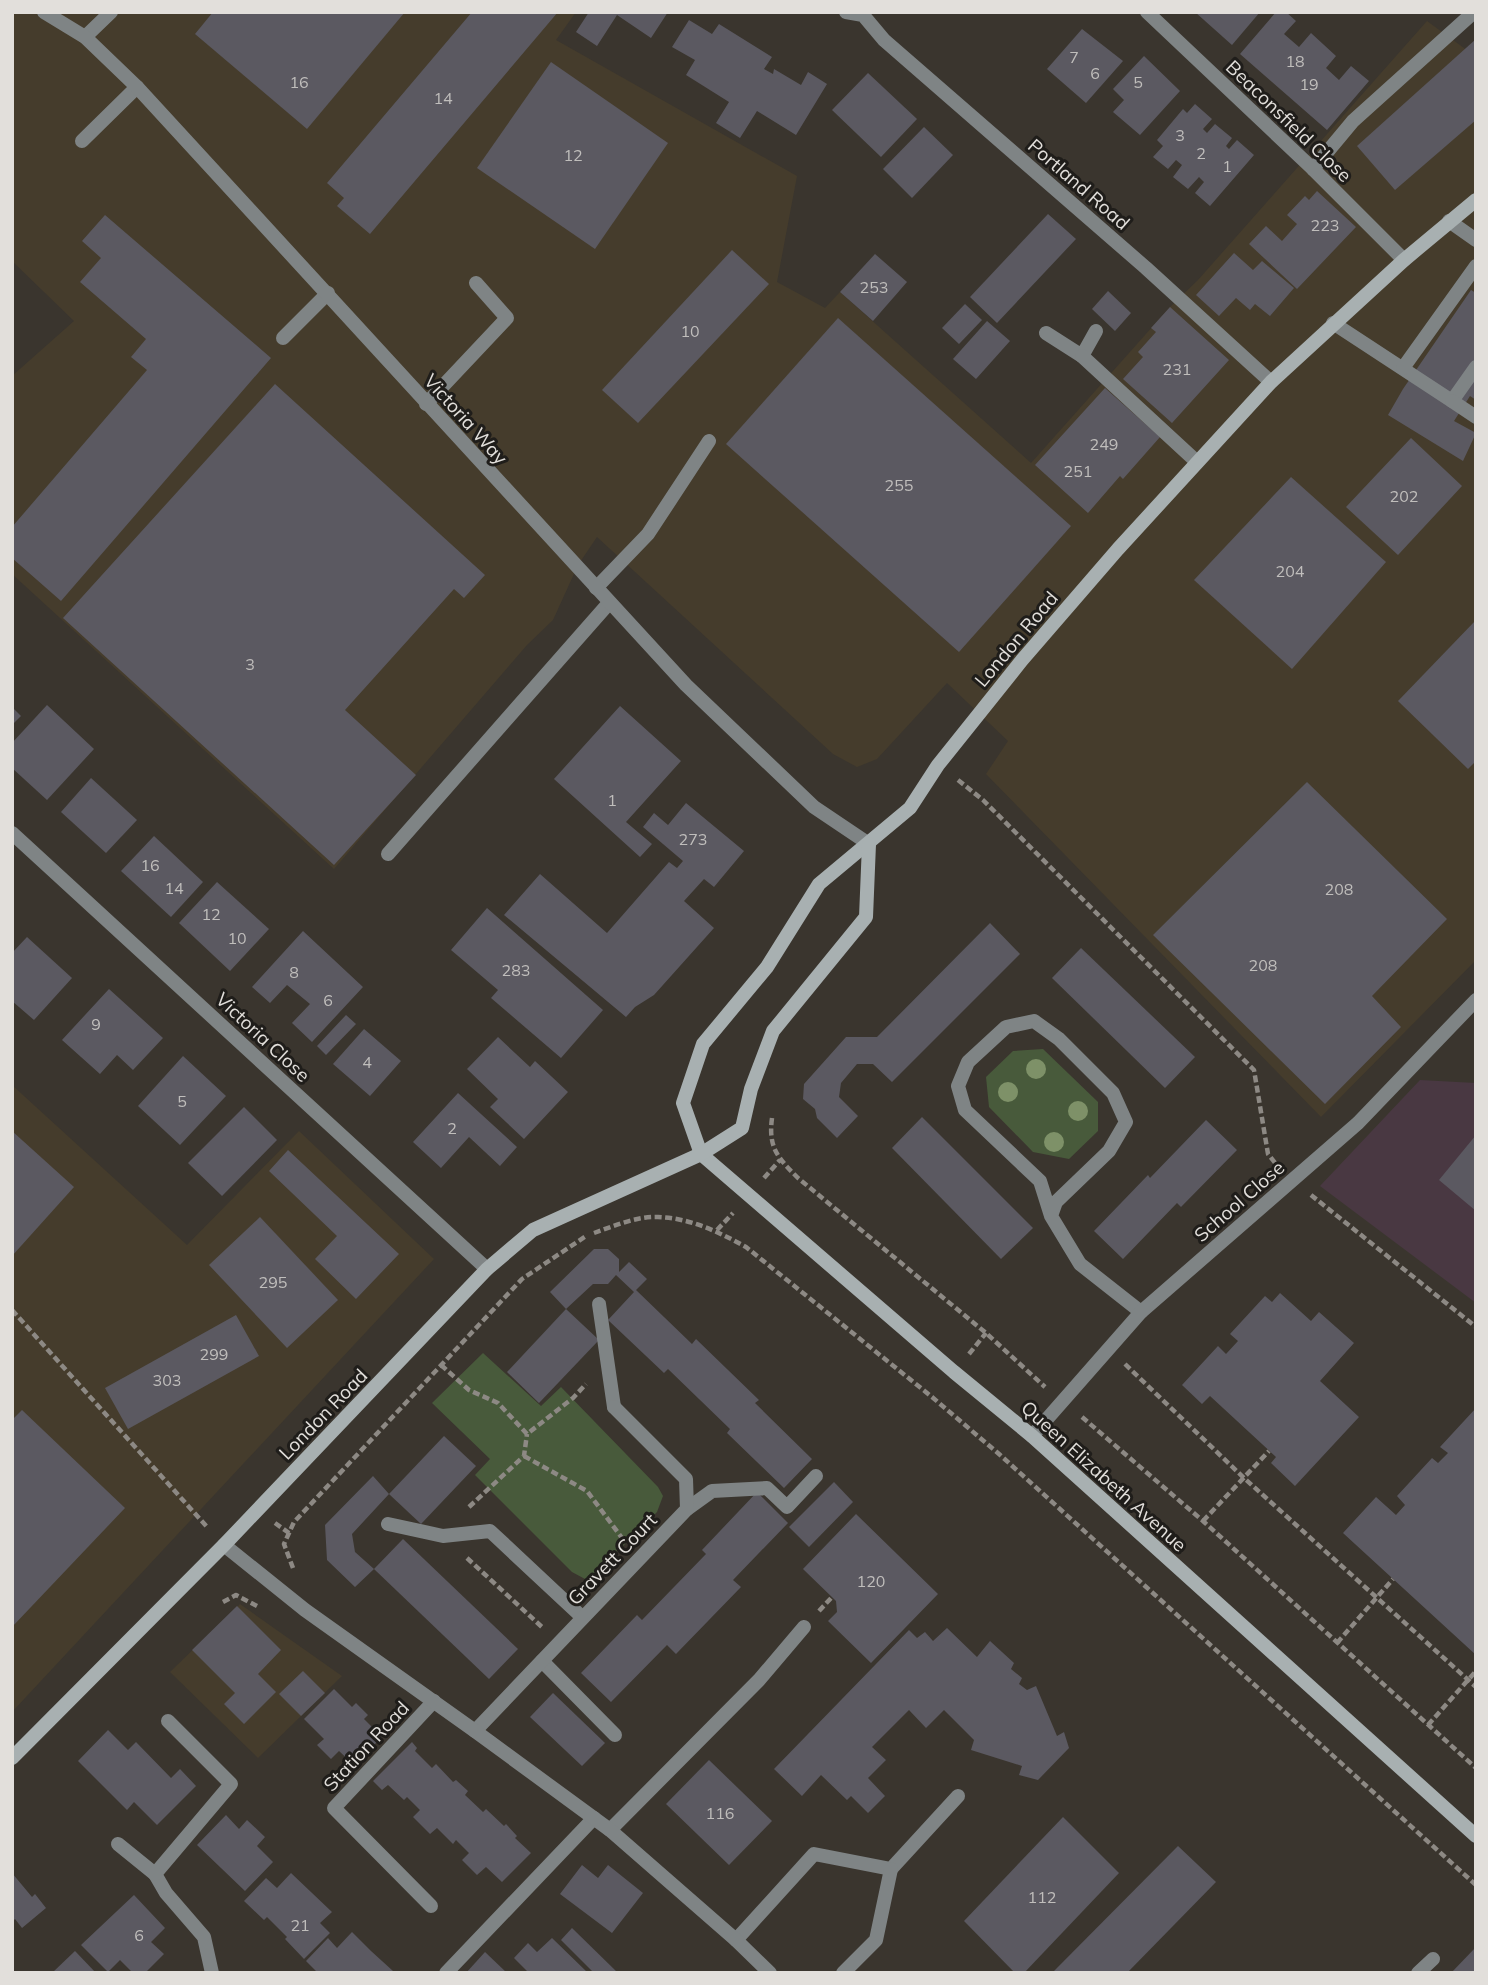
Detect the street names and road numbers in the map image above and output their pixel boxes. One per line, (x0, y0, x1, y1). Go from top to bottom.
street label: Beaconsfield Close (1221, 55, 1357, 187)
street label: Portland Road (1023, 133, 1135, 235)
street label: Victoria Way (419, 369, 513, 469)
street label: London Road (969, 586, 1063, 692)
street label: Victoria Close (211, 987, 315, 1087)
street label: School Close (1189, 1155, 1289, 1247)
street label: London Road (274, 1364, 372, 1464)
street label: Queen Elizabeth Avenue (1016, 1395, 1192, 1557)
street label: Gravett Court (562, 1508, 662, 1610)
street label: Station Road (318, 1696, 414, 1796)

